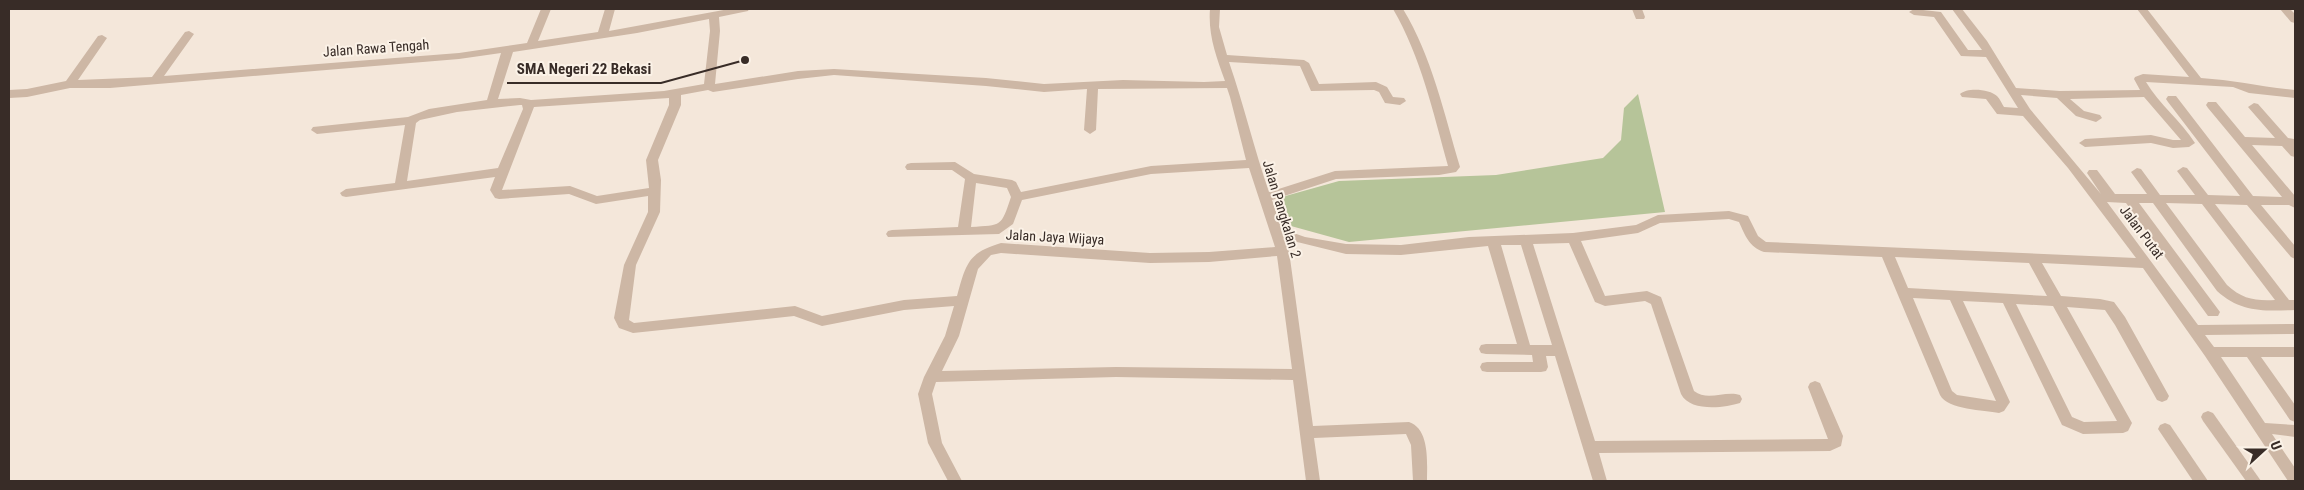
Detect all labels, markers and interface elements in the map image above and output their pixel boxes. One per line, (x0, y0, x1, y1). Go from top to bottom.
street label: Jalan Rawa Tengah (322, 36, 430, 60)
callout: SMA Negeri 22 Bekasi (507, 53, 661, 83)
text: SMA Negeri 22 Bekasi (517, 60, 651, 78)
street label: Jalan Pangkalan 2 (1260, 158, 1304, 260)
street label: Jalan Putat (2117, 202, 2167, 262)
street label: Jalan Jaya Wijaya (1005, 226, 1105, 248)
north arrow (2239, 425, 2289, 475)
text: U (2267, 439, 2285, 452)

